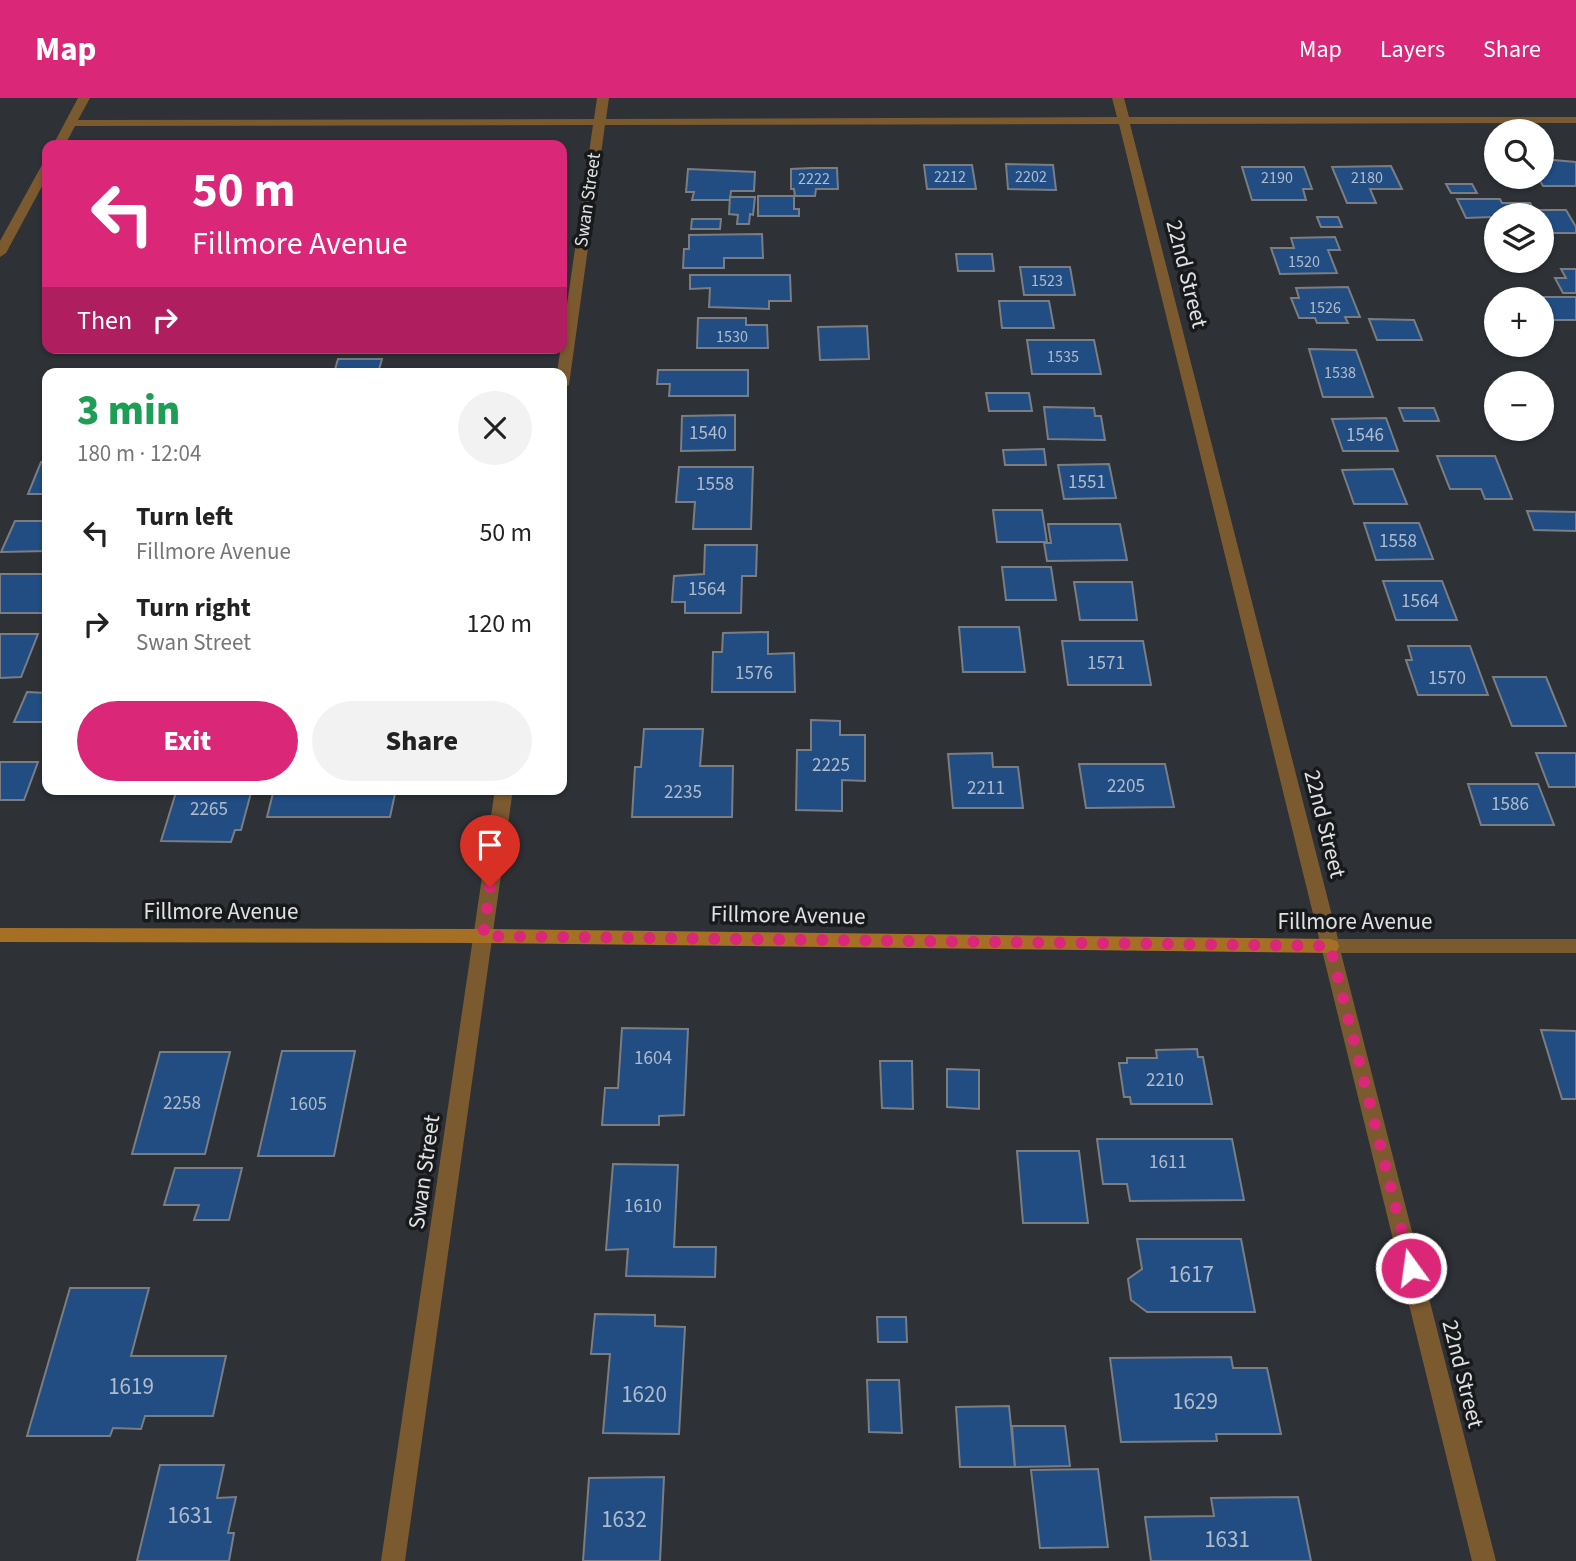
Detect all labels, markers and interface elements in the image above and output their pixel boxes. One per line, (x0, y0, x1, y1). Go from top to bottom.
text: Map (35, 26, 96, 73)
text: Map (1299, 32, 1342, 67)
text: Layers (1380, 32, 1445, 67)
text: Share (1483, 32, 1541, 67)
map controls (1484, 119, 1554, 441)
button: search (1484, 119, 1554, 189)
street label: Swan Street (568, 151, 608, 249)
text: 50 m (192, 156, 296, 226)
house number: 2212 (934, 166, 966, 188)
house number: 2202 (1015, 166, 1047, 188)
house number: 2190 (1261, 167, 1293, 189)
house number: 2180 (1351, 167, 1383, 189)
icon: left (77, 168, 168, 259)
house number: 2222 (798, 168, 830, 190)
button: layers (1484, 203, 1554, 273)
street label: 22nd Street (1158, 216, 1216, 332)
text: Fillmore Avenue (192, 221, 408, 267)
house number: 1520 (1288, 251, 1320, 273)
house number: 1523 (1031, 270, 1063, 292)
button: + (1484, 287, 1554, 357)
house number: 1526 (1309, 297, 1341, 319)
icon: right (146, 301, 184, 339)
text: Then (77, 302, 132, 339)
house number: 1530 (716, 326, 748, 348)
house number: 1535 (1047, 346, 1079, 368)
house number: 1538 (1324, 362, 1356, 384)
button: − (1484, 371, 1554, 441)
text: 3 min (77, 381, 180, 441)
button: close (458, 391, 532, 465)
house number: 1540 (689, 420, 727, 447)
house number: 1546 (1346, 422, 1384, 449)
text: 180 m · 12:04 (77, 437, 201, 470)
house number: 1551 (1068, 469, 1106, 496)
house number: 1558 (696, 471, 734, 498)
text: Turn left (136, 498, 233, 535)
icon: left (77, 514, 115, 552)
text: 50 m (479, 514, 532, 551)
house number: 1558 (1379, 528, 1417, 555)
text: Fillmore Avenue (136, 535, 291, 568)
house number: 1564 (688, 576, 726, 603)
house number: 1564 (1401, 588, 1439, 615)
text: Turn right (136, 589, 251, 626)
icon: right (77, 605, 115, 643)
text: 120 m (466, 605, 532, 642)
text: Swan Street (136, 626, 251, 659)
house number: 1571 (1087, 650, 1125, 677)
house number: 1576 (735, 660, 773, 687)
house number: 1570 (1428, 665, 1466, 692)
button: Exit (77, 701, 298, 781)
button: Share (312, 701, 532, 781)
house number: 2225 (812, 752, 850, 779)
street label: 22nd Street (1296, 766, 1354, 882)
house number: 2205 (1107, 773, 1145, 800)
house number: 2211 (967, 775, 1005, 802)
house number: 2235 (664, 779, 702, 806)
house number: 1586 (1491, 791, 1529, 818)
house number: 2265 (190, 796, 228, 823)
pin (460, 815, 520, 887)
icon: arrive (471, 826, 509, 864)
street label: Fillmore Avenue (144, 895, 298, 928)
street label: Fillmore Avenue (710, 897, 866, 933)
street label: Fillmore Avenue (1278, 905, 1432, 938)
house number: 1604 (634, 1045, 672, 1072)
house number: 2210 (1146, 1067, 1184, 1094)
house number: 2258 (163, 1090, 201, 1117)
house number: 1605 (289, 1091, 327, 1118)
street label: Swan Street (400, 1113, 448, 1231)
house number: 1611 (1149, 1149, 1187, 1176)
house number: 1610 (624, 1193, 662, 1220)
position arrow (1374, 1231, 1448, 1305)
house number: 1617 (1168, 1258, 1214, 1291)
street label: 22nd Street (1434, 1316, 1492, 1432)
house number: 1619 (108, 1370, 154, 1403)
house number: 1620 (621, 1378, 667, 1411)
house number: 1629 (1172, 1385, 1218, 1418)
house number: 1631 (167, 1499, 213, 1532)
house number: 1632 (601, 1503, 647, 1536)
house number: 1631 (1204, 1523, 1250, 1556)

